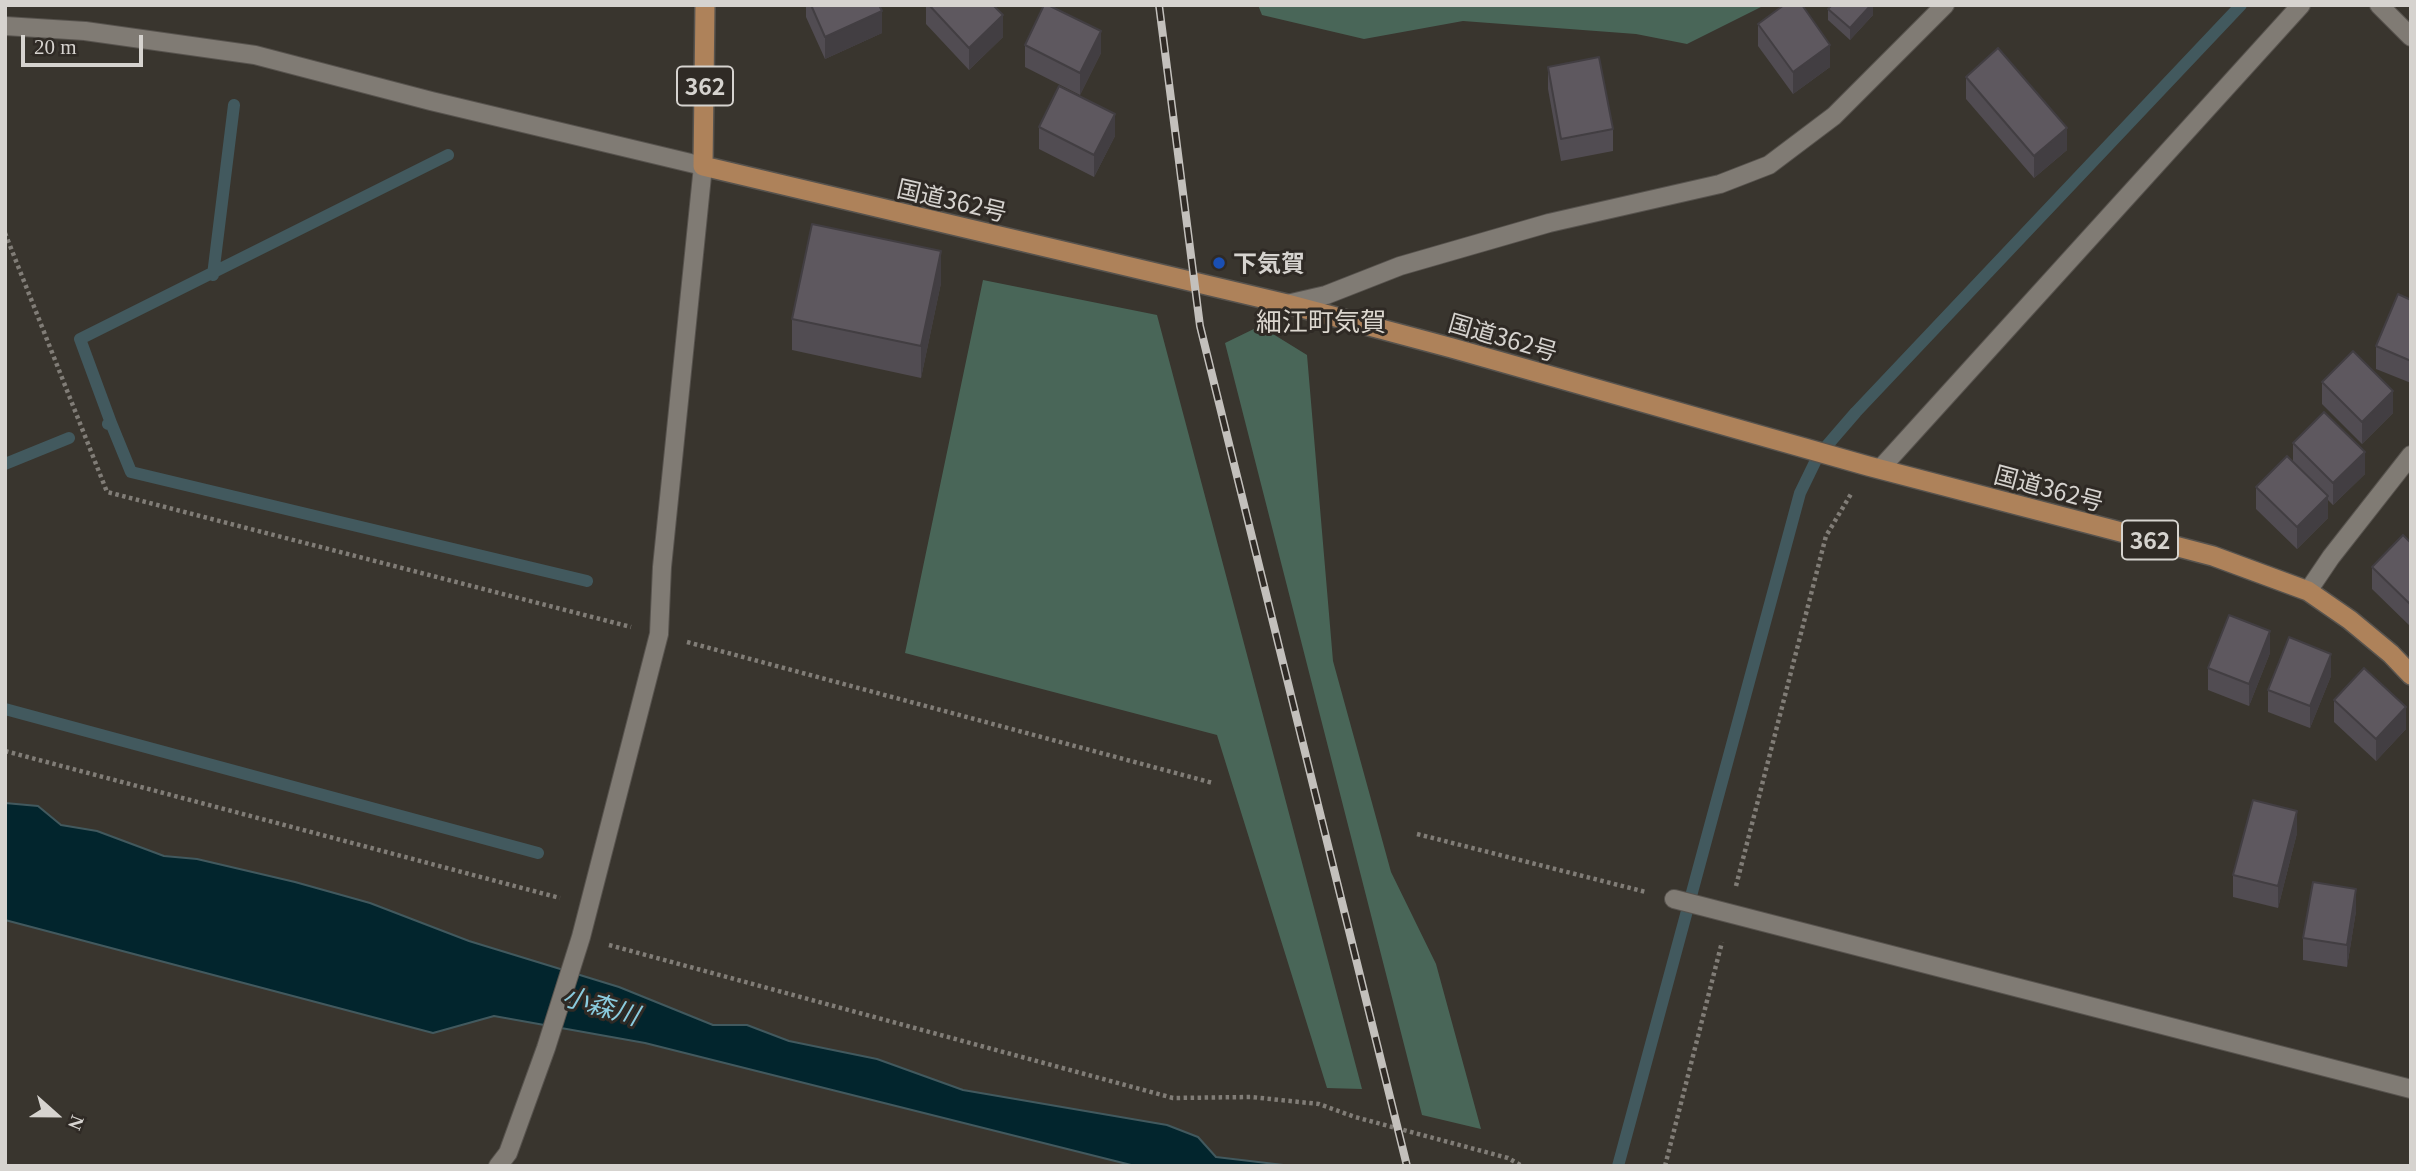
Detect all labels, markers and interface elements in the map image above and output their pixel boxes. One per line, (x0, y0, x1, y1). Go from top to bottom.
scale bar (24, 21, 147, 65)
text: 20 m (34, 35, 77, 59)
road number: 362 (677, 66, 733, 106)
street label: 国道362号 (894, 173, 1010, 227)
place label: 下気賀 (1233, 249, 1305, 277)
marker: 下気賀 (1211, 255, 1227, 271)
district label: 細江町気賀 (1256, 305, 1386, 337)
street label: 国道362号 (1445, 308, 1561, 366)
street label: 国道362号 (1991, 460, 2107, 516)
road number: 362 (2122, 520, 2178, 560)
water label: 小森川 (559, 979, 643, 1031)
north arrow (21, 1080, 91, 1150)
text: N (64, 1113, 88, 1133)

